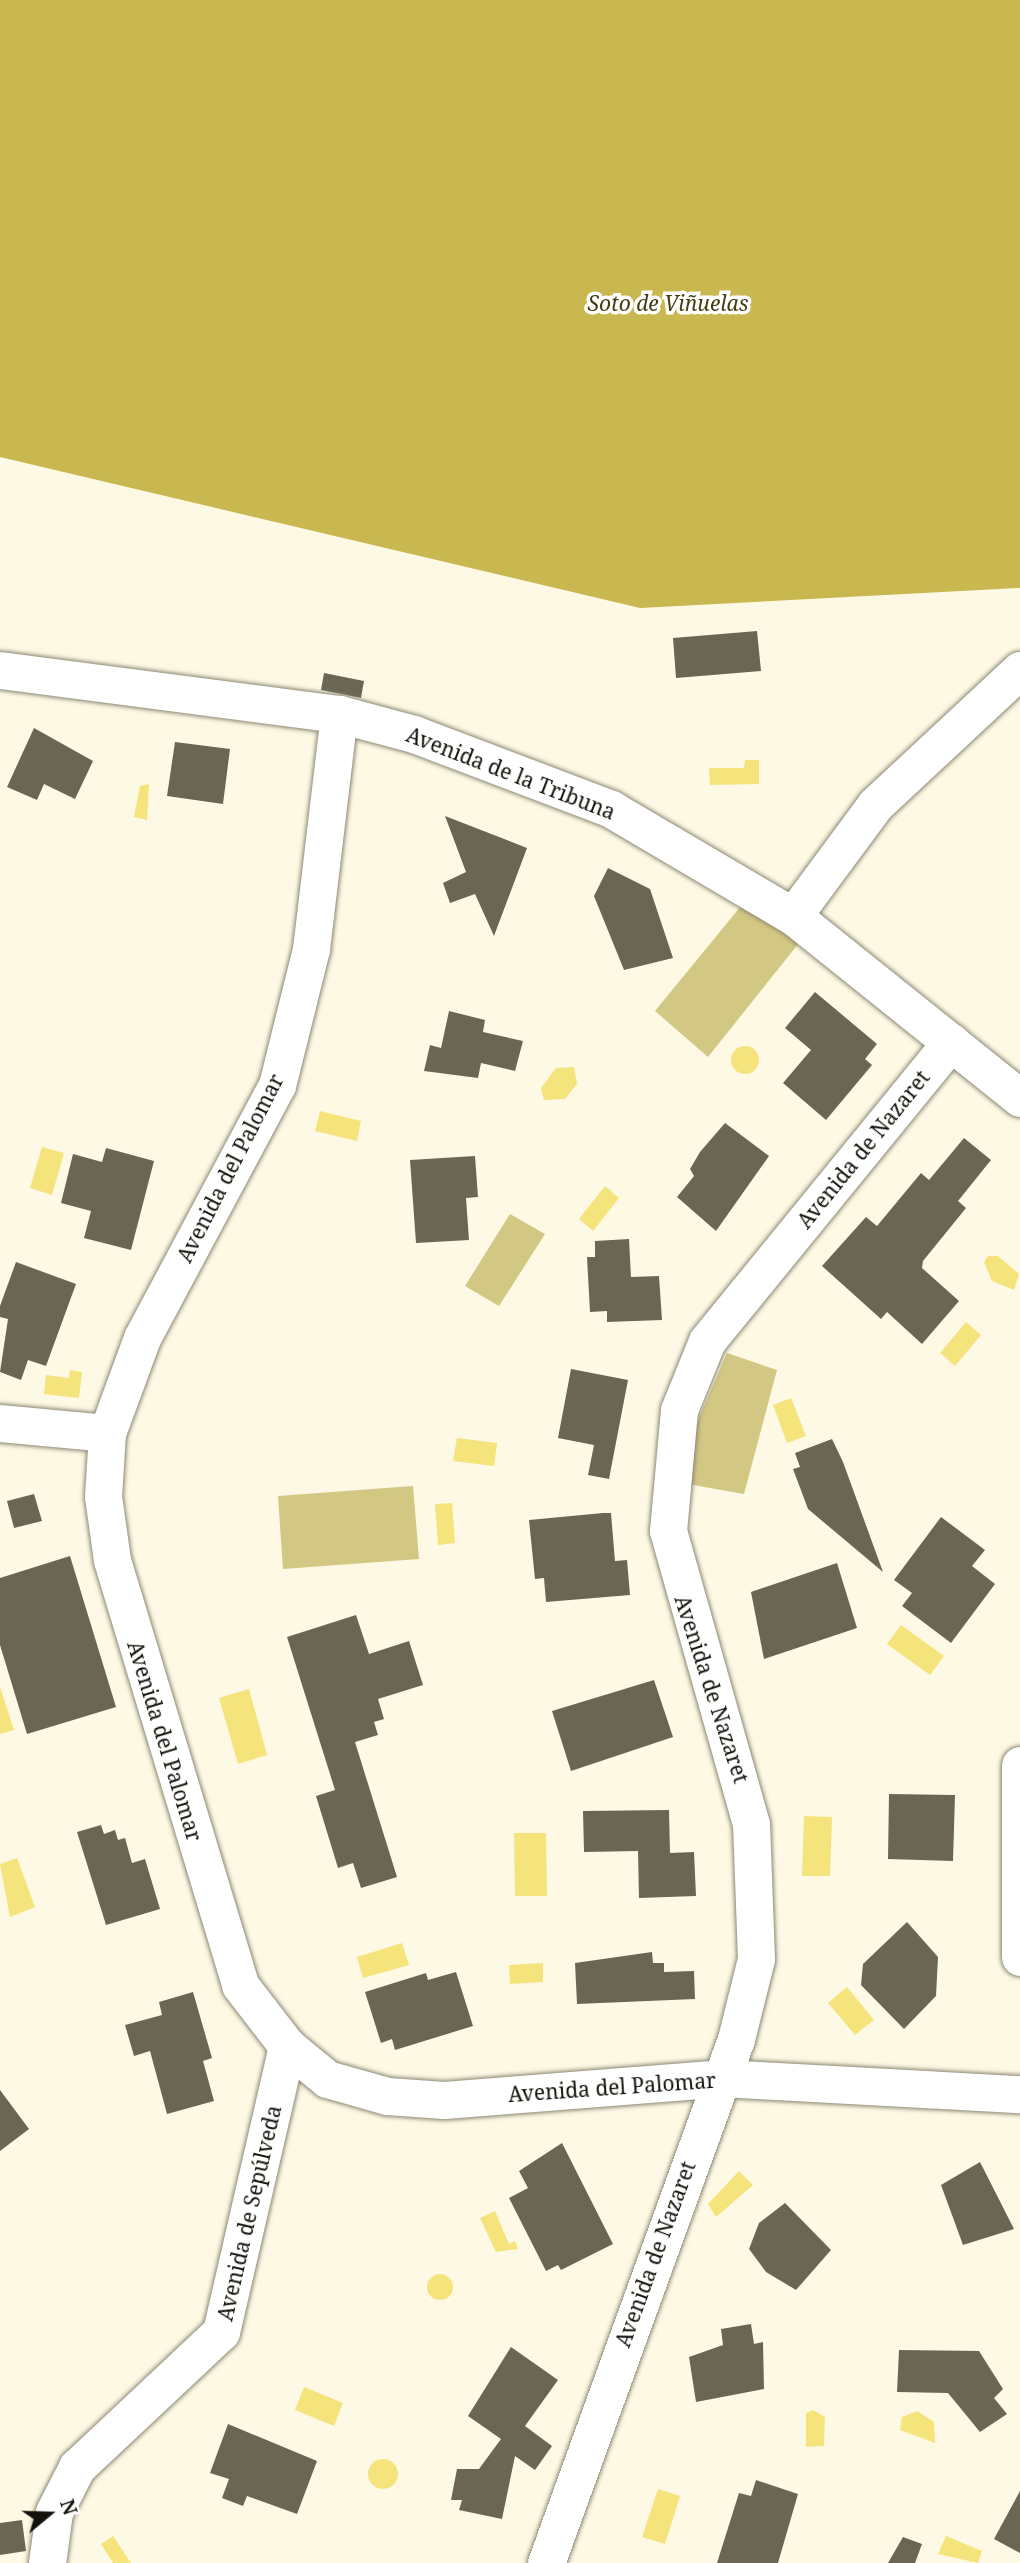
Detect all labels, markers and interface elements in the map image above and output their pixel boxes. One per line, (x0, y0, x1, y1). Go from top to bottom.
park label: Soto de Viñuelas (587, 290, 749, 316)
street label: Avenida de la Tribuna (403, 721, 619, 825)
street label: Avenida de Nazaret (792, 1065, 934, 1233)
street label: Avenida del Palomar (172, 1070, 288, 1266)
street label: Avenida de Nazaret (670, 1592, 754, 1786)
street label: Avenida del Palomar (123, 1638, 207, 1844)
street label: Avenida del Palomar (507, 2067, 717, 2107)
street label: Avenida de Sepúlveda (212, 2103, 286, 2323)
street label: Avenida de Nazaret (610, 2158, 700, 2350)
north arrow (14, 2479, 84, 2549)
text: N (54, 2496, 84, 2518)

